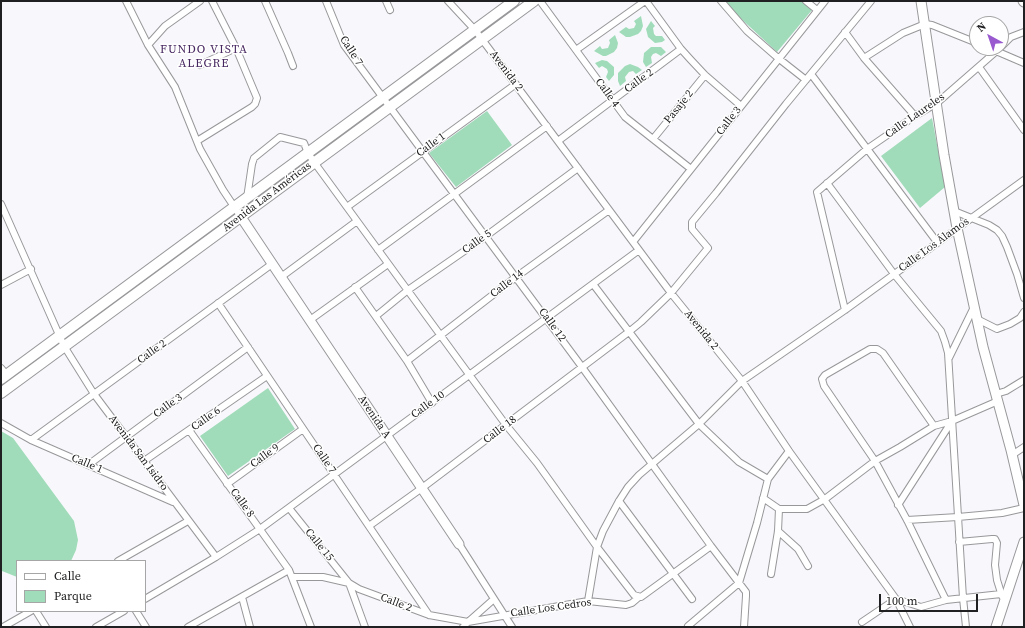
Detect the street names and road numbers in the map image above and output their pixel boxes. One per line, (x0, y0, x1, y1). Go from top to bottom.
street label: Calle 7 (337, 34, 365, 68)
street label: Avenida 2 (486, 48, 526, 94)
street label: Calle 2 (622, 66, 656, 96)
street label: Calle 4 (592, 76, 622, 110)
street label: Pasaje 2 (662, 88, 696, 126)
street label: Calle Laureles (883, 91, 947, 141)
street label: Calle 3 (714, 104, 744, 138)
street label: Calle 1 (414, 130, 448, 160)
street label: Avenida Las Américas (220, 159, 314, 235)
street label: Calle Los Álamos (896, 215, 972, 275)
street label: Calle 5 (460, 227, 494, 257)
street label: Calle 14 (488, 267, 526, 301)
street label: Calle 12 (535, 306, 569, 344)
street label: Avenida 2 (681, 307, 721, 353)
street label: Calle 2 (135, 337, 169, 367)
street label: Calle 10 (409, 388, 447, 422)
street label: Calle 3 (151, 391, 185, 421)
street label: Avenida A (355, 393, 393, 441)
street label: Calle 6 (189, 404, 223, 434)
street label: Avenida San Isidro (105, 413, 171, 493)
street label: Calle 18 (481, 413, 519, 447)
street label: Calle 9 (248, 441, 282, 471)
street label: Calle 7 (309, 442, 339, 476)
street label: Calle 1 (69, 452, 105, 476)
street label: Calle 8 (227, 486, 257, 520)
street label: Calle 15 (302, 526, 336, 564)
street label: Calle 2 (378, 591, 414, 615)
street label: Calle Los Cedros (510, 596, 592, 620)

